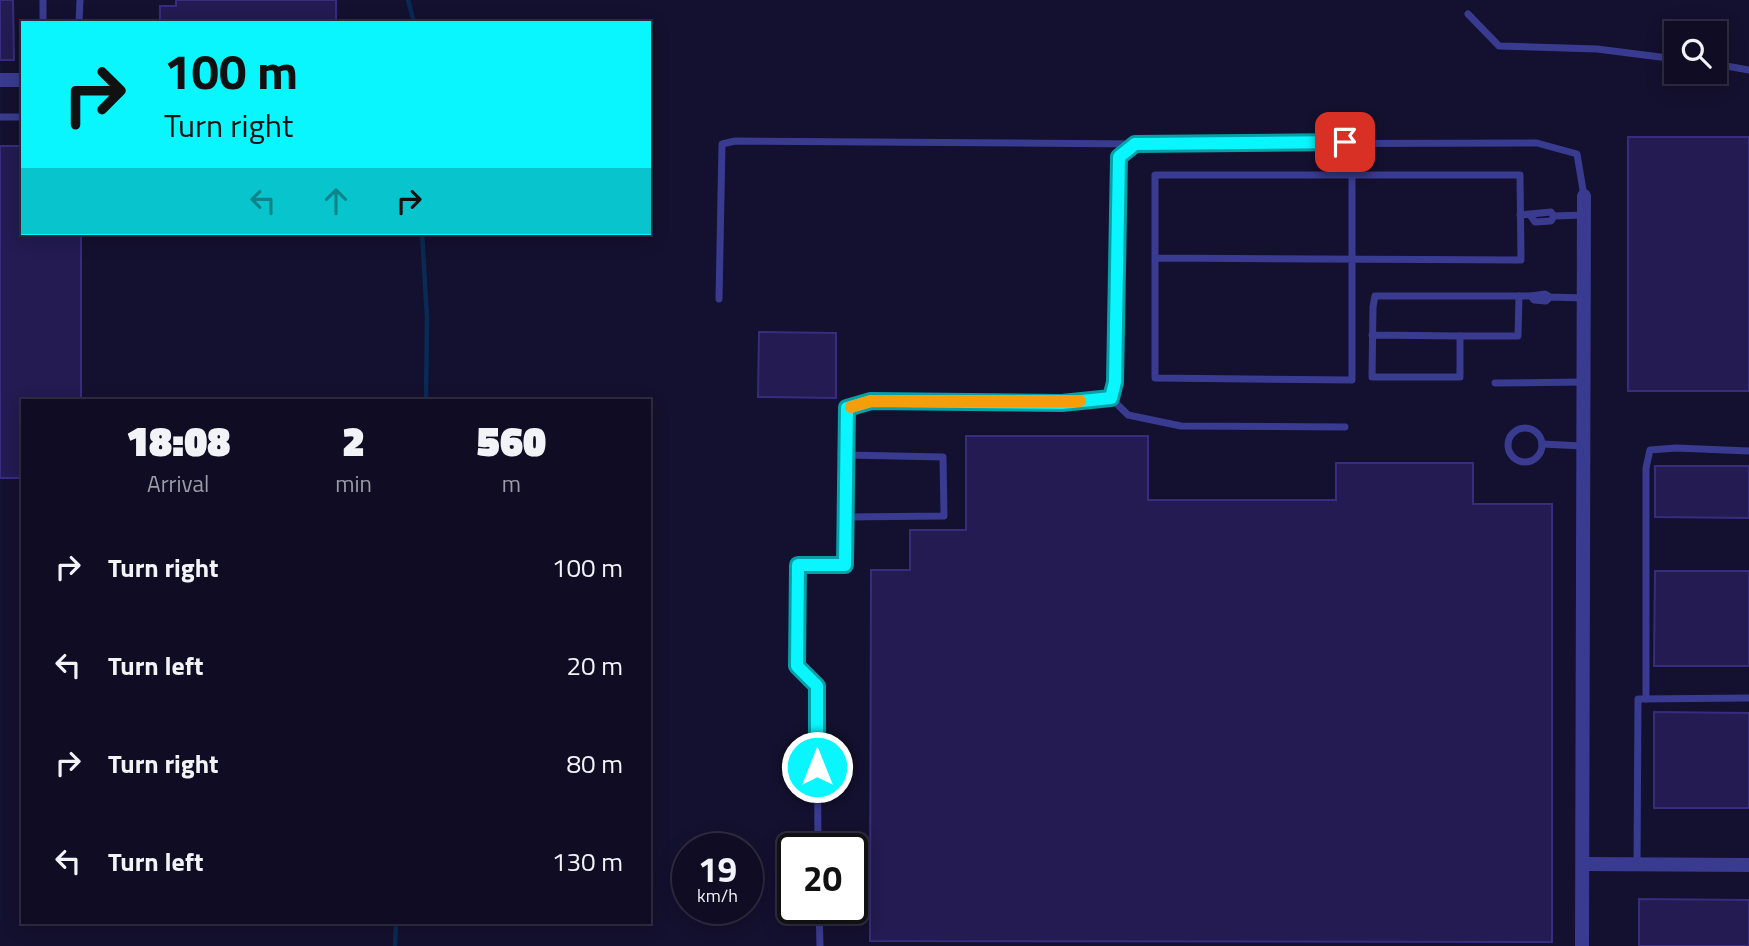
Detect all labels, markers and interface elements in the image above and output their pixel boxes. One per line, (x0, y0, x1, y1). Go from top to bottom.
map controls (1664, 21, 1727, 84)
button: search (1664, 21, 1727, 84)
text: 100 m (164, 33, 298, 108)
icon: right (49, 49, 140, 140)
text: Turn right (164, 101, 293, 149)
pin (1315, 112, 1375, 172)
icon: arrive (1326, 123, 1364, 161)
icon: left (244, 182, 282, 220)
icon: ahead (317, 182, 355, 220)
icon: right (390, 182, 428, 220)
text: 18:08 (126, 408, 230, 472)
text: 2 (342, 408, 365, 472)
text: 560 (477, 408, 546, 472)
text: Arrival (147, 466, 209, 501)
text: min (335, 466, 372, 501)
text: m (502, 466, 521, 501)
icon: right (49, 548, 87, 586)
text: Turn right (108, 548, 219, 587)
text: 100 m (552, 548, 623, 587)
icon: left (49, 646, 87, 684)
text: Turn left (108, 646, 203, 685)
text: 20 m (566, 646, 623, 685)
position arrow (780, 730, 854, 804)
icon: right (49, 744, 87, 782)
text: Turn right (108, 744, 219, 783)
text: 80 m (566, 744, 623, 783)
speed limit sign: 20 (777, 833, 868, 924)
icon: left (49, 842, 87, 880)
text: Turn left (108, 842, 203, 881)
text: 130 m (552, 842, 623, 881)
text: 19 (698, 842, 737, 896)
text: km/h (697, 882, 738, 909)

